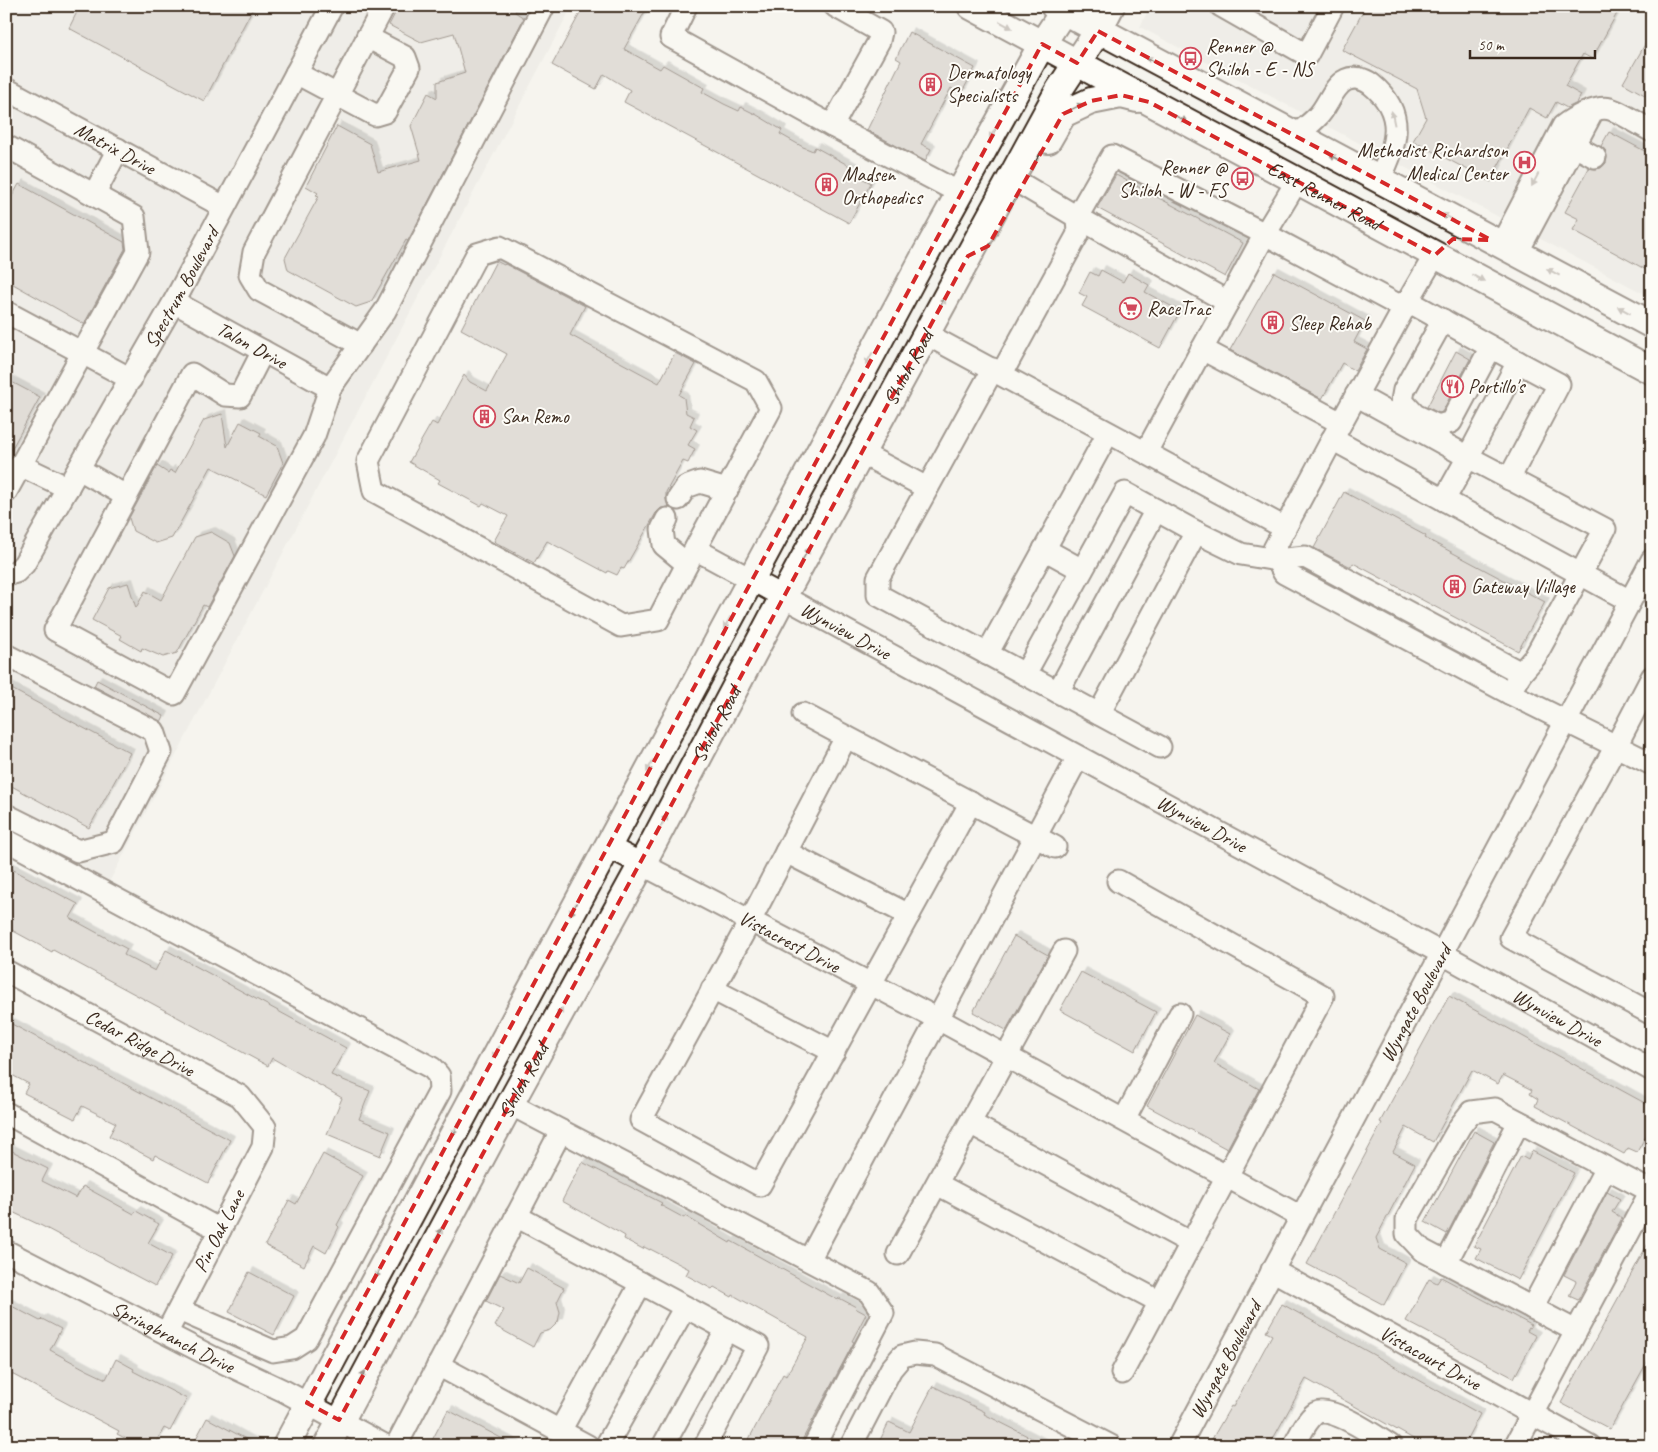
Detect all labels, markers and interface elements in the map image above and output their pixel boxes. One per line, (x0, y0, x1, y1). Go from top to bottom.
one-way arrow (1000, 21, 1013, 30)
scale bar (1470, 28, 1596, 60)
place label: Renner @ Shiloh - E - NS (1206, 34, 1316, 82)
text: 50 m (1478, 36, 1505, 55)
bus stop icon: Renner @ Shiloh - E - NS (1178, 46, 1202, 70)
one-way arrow (1145, 56, 1160, 64)
place label: Dermatology Specialists (947, 60, 1033, 108)
building icon: Dermatology Specialists (919, 72, 943, 96)
one-way arrow (1070, 103, 1084, 111)
one-way arrow (1389, 110, 1397, 125)
one-way arrow (1174, 115, 1189, 123)
street label: Matrix Drive (70, 116, 161, 181)
one-way arrow (989, 126, 997, 140)
place label: Methodist Richardson Medical Center (1357, 138, 1510, 186)
hospital icon: Methodist Richardson Medical Center (1512, 150, 1536, 174)
one-way arrow (1329, 153, 1343, 162)
place label: Renner @ Shiloh - W - FS (1119, 155, 1229, 203)
street label: East Renner Road (1264, 155, 1388, 237)
place label: Madsen Orthopedics (842, 162, 924, 210)
bus stop icon: Renner @ Shiloh - W - FS (1231, 166, 1255, 190)
building icon: Madsen Orthopedics (814, 173, 838, 197)
one-way arrow (1531, 173, 1539, 187)
one-way arrow (1441, 213, 1456, 221)
street label: Spectrum Boulevard (138, 220, 226, 352)
one-way arrow (1545, 268, 1560, 276)
one-way arrow (1471, 274, 1486, 282)
supermarket icon: RaceTrac (1119, 296, 1143, 320)
place label: RaceTrac (1147, 296, 1211, 321)
one-way arrow (938, 297, 946, 311)
one-way arrow (1616, 306, 1631, 314)
building icon: Sleep Rehab (1261, 311, 1285, 335)
place label: Sleep Rehab (1289, 311, 1372, 336)
street label: Talon Drive (213, 316, 293, 375)
street label: Shiloh Road (877, 323, 940, 409)
one-way arrow (865, 351, 873, 366)
restaurant icon: Portillo's (1440, 374, 1464, 398)
place label: Portillo's (1468, 374, 1526, 399)
building icon: San Remo (473, 404, 497, 428)
place label: San Remo (501, 404, 570, 429)
one-way arrow (802, 547, 810, 561)
building icon: Gateway Village (1443, 574, 1467, 598)
place label: Gateway Village (1471, 574, 1576, 599)
street label: Wynview Drive (797, 596, 896, 666)
one-way arrow (723, 615, 731, 630)
street label: Shiloh Road (686, 679, 747, 766)
one-way arrow (646, 758, 654, 773)
street label: Wynview Drive (1153, 789, 1252, 859)
one-way arrow (660, 814, 668, 828)
one-way arrow (569, 902, 577, 916)
street label: Vistacrest Drive (735, 905, 846, 979)
street label: Wyngate Boulevard (1374, 938, 1458, 1066)
street label: Wynview Drive (1508, 983, 1608, 1053)
street label: Cedar Ridge Drive (81, 1003, 200, 1083)
one-way arrow (555, 1007, 563, 1022)
street label: Shiloh Road (492, 1036, 555, 1122)
one-way arrow (492, 1045, 500, 1059)
one-way arrow (451, 1122, 459, 1136)
street label: Pin Oak Lane (188, 1184, 251, 1276)
one-way arrow (435, 1227, 444, 1241)
one-way arrow (373, 1265, 382, 1279)
street label: Wyngate Boulevard (1184, 1294, 1268, 1422)
street label: Springbranch Drive (108, 1295, 240, 1379)
street label: Vistacourt Drive (1376, 1320, 1486, 1396)
one-way arrow (358, 1370, 367, 1384)

